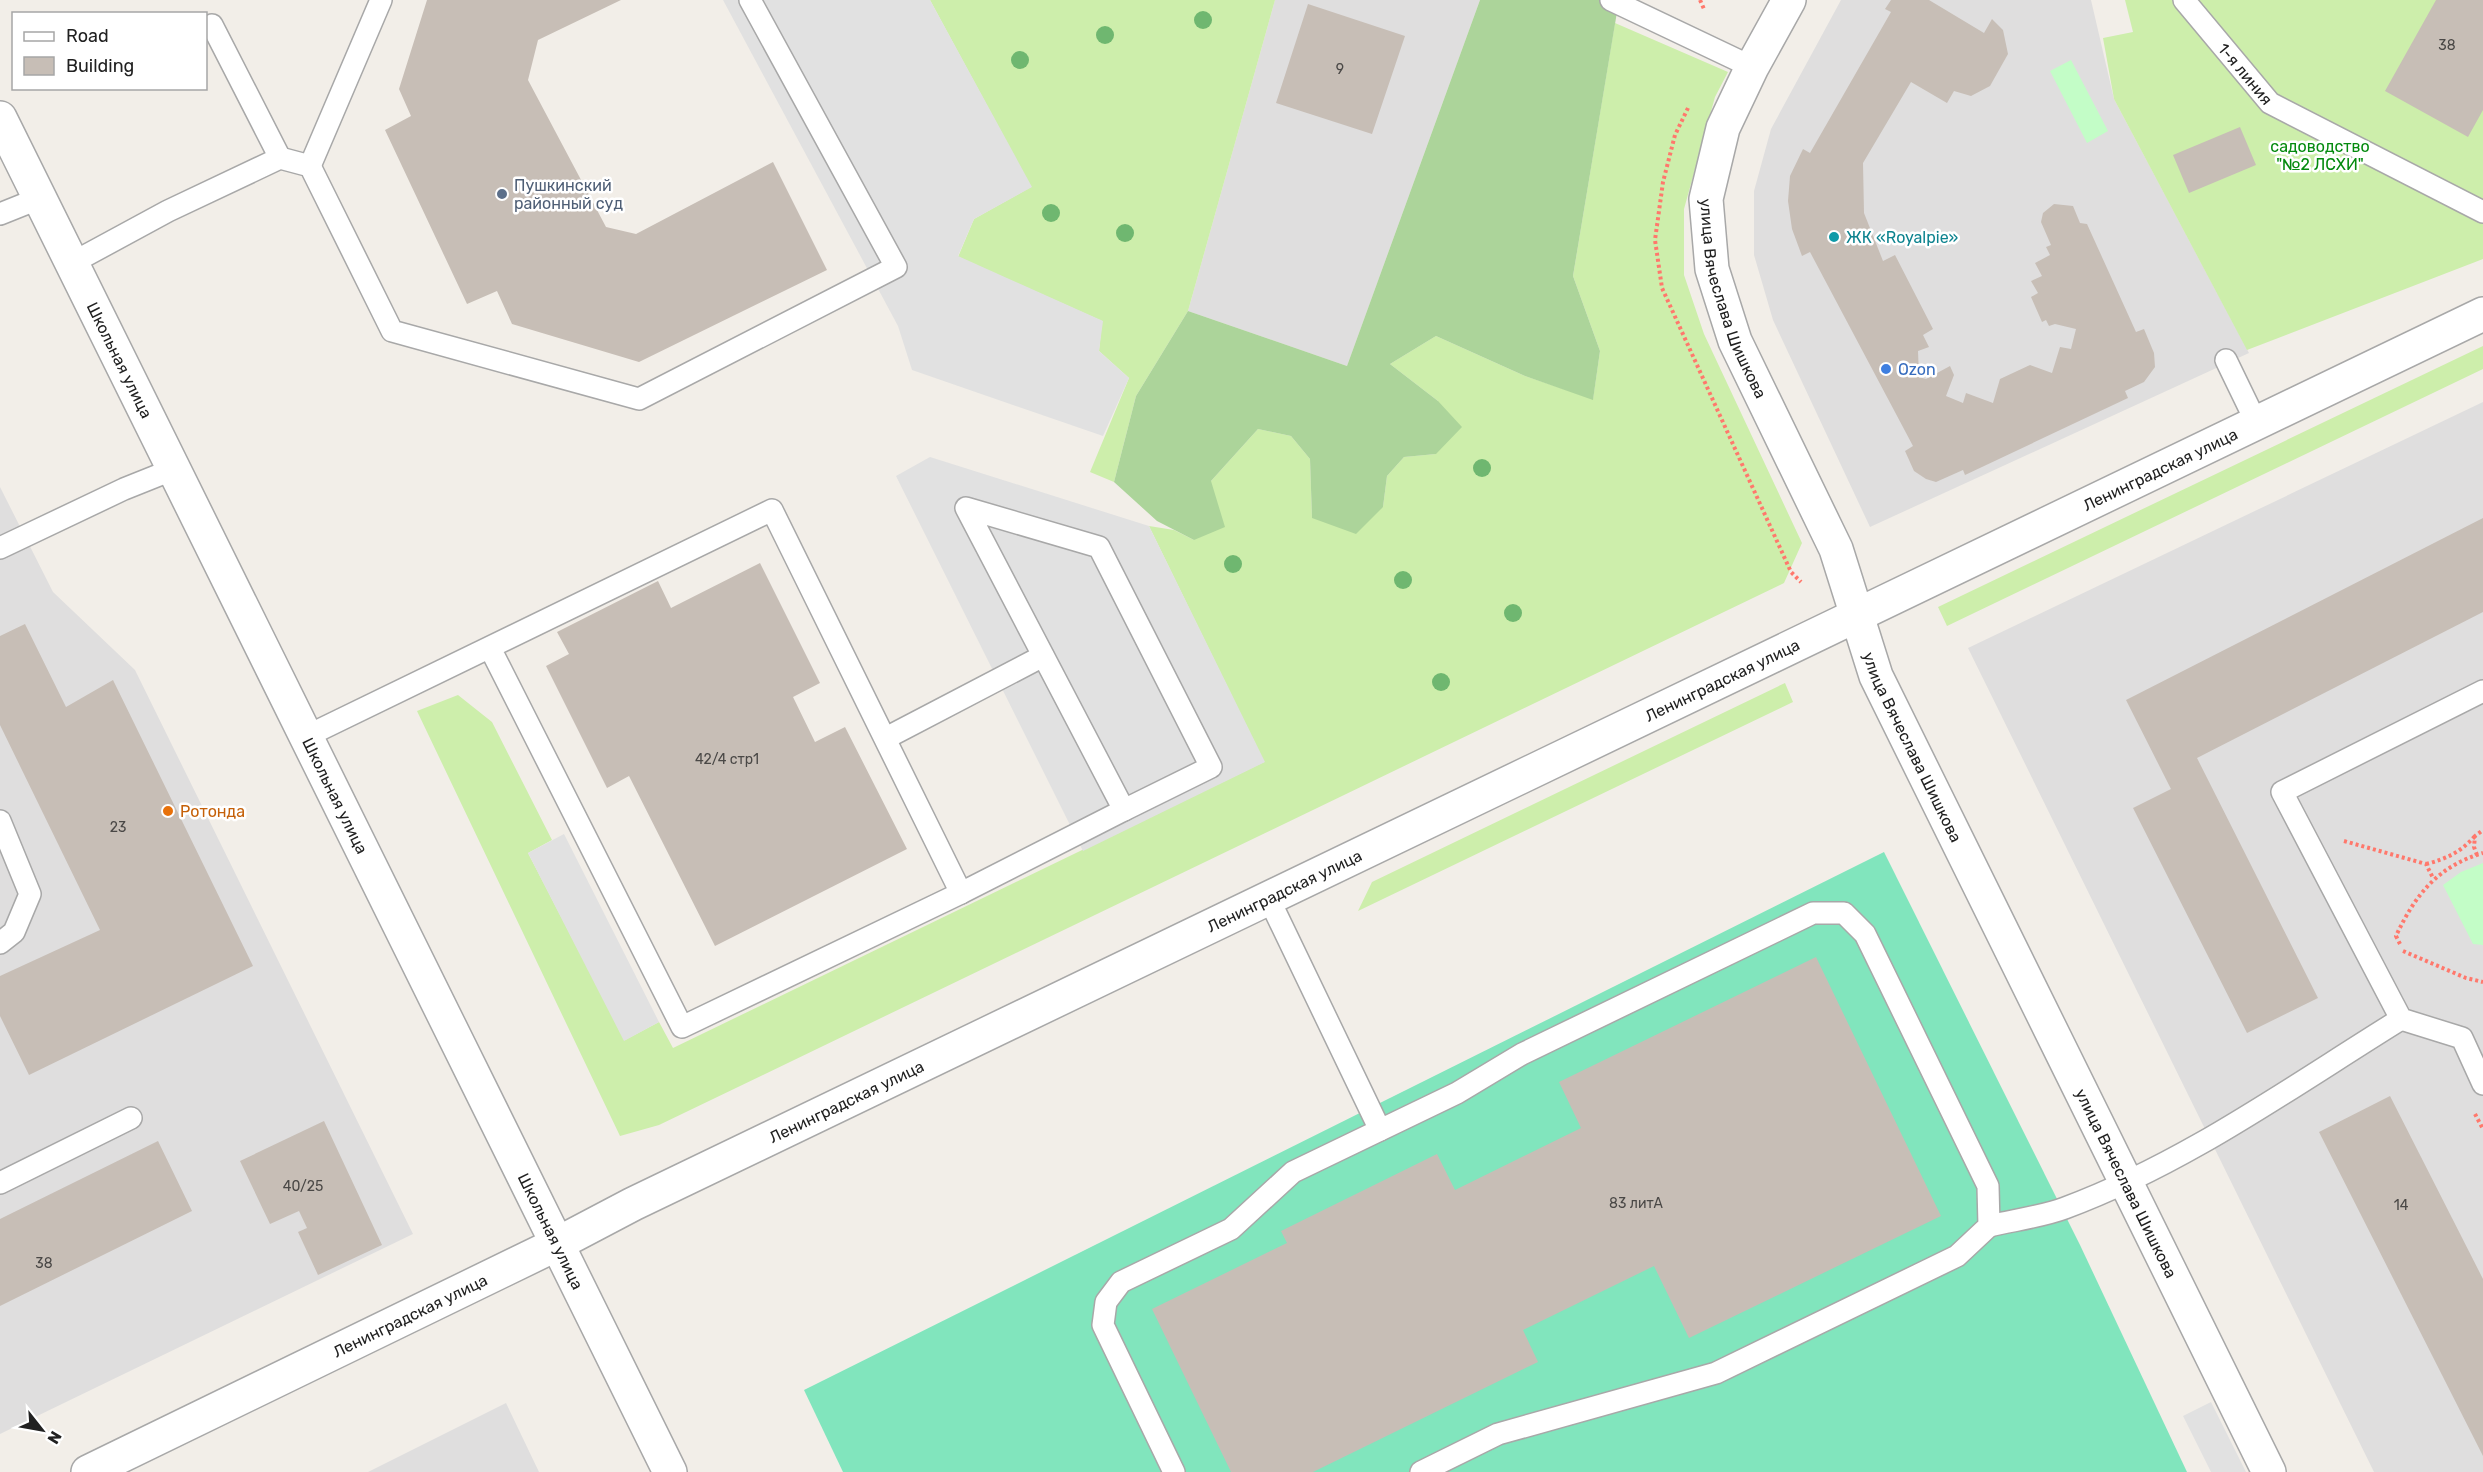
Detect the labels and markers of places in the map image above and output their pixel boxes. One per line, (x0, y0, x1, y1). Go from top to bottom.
place label: Пушкинский районный суд (514, 176, 623, 213)
marker: Пушкинский районный суд (495, 187, 509, 201)
place label: ЖК «Royalpie» (1846, 228, 1959, 247)
marker: ЖК «Royalpie» (1827, 230, 1841, 244)
place label: Ozon (1898, 360, 1936, 379)
marker: Ozon (1879, 362, 1893, 376)
place label: Ротонда (180, 802, 245, 821)
marker: Ротонда (161, 804, 175, 818)

